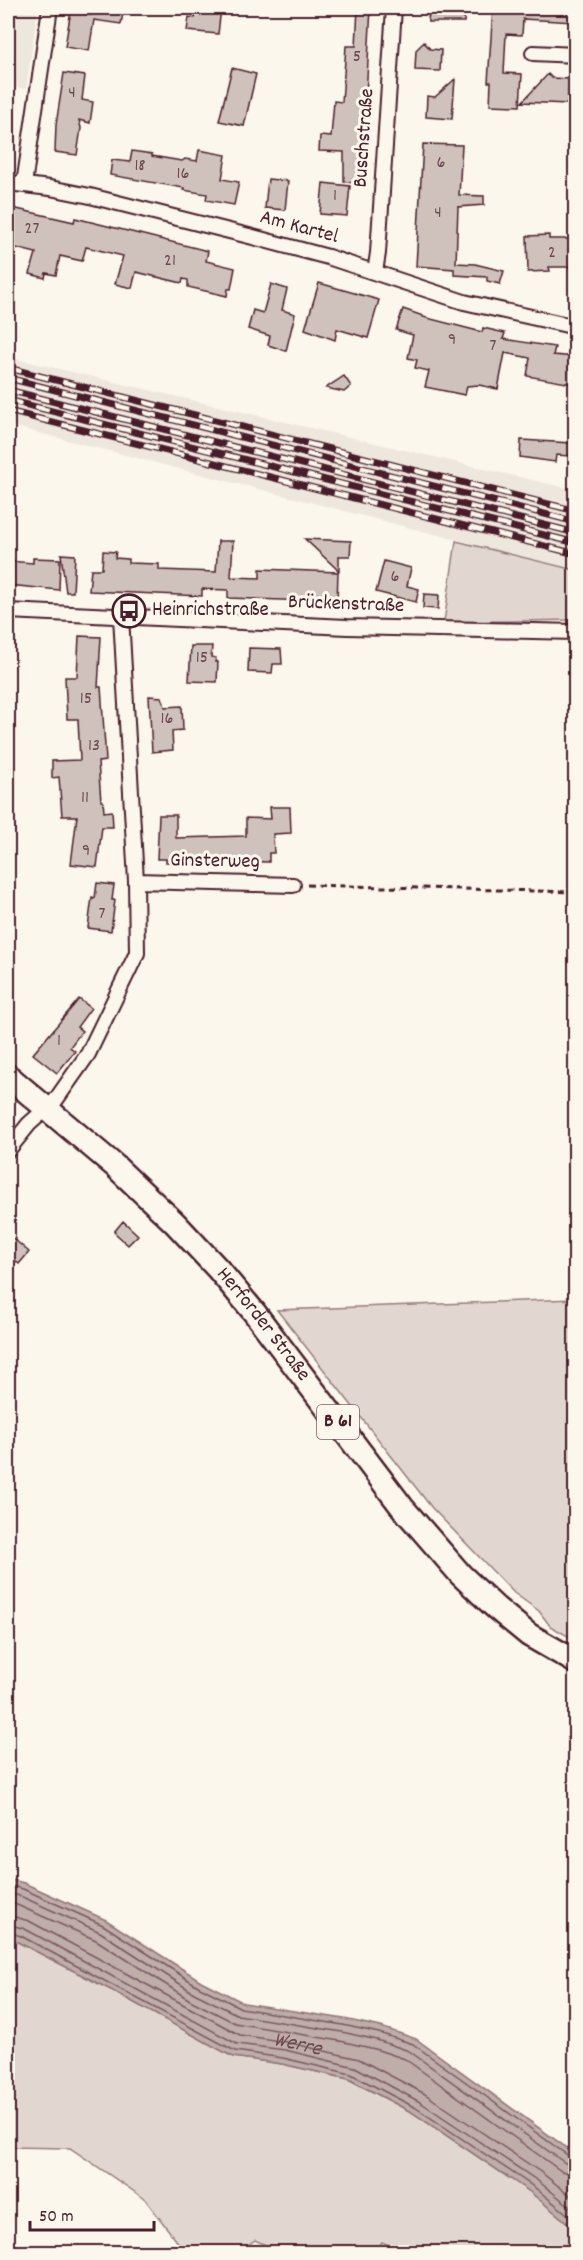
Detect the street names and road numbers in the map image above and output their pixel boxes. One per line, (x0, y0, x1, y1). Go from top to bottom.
street label: Buschstraße (347, 87, 383, 189)
street label: Am Kartel (256, 203, 342, 253)
street label: Brückenstraße (287, 588, 405, 622)
street label: Ginsterweg (170, 846, 260, 878)
street label: Herforder Straße (208, 1261, 317, 1388)
road number: B 61 (317, 1405, 359, 1439)

